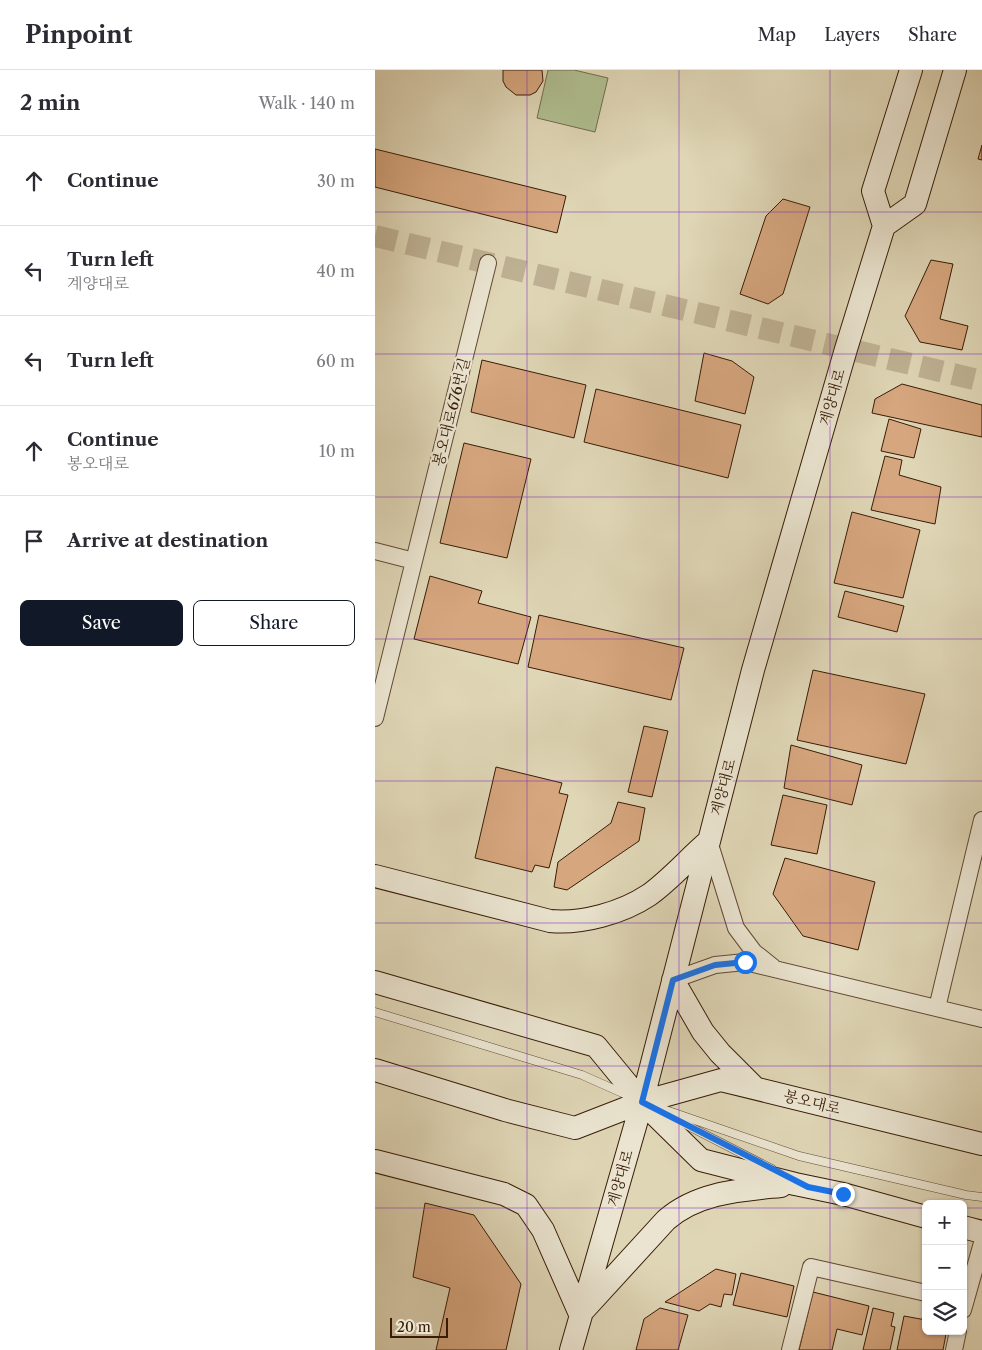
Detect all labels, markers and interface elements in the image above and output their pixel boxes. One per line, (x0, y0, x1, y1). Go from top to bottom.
text: Pinpoint (25, 20, 132, 49)
text: Map (758, 24, 796, 46)
text: Layers (824, 24, 880, 46)
text: Share (908, 24, 957, 46)
text: 2 min (20, 90, 80, 115)
text: Walk · 140 m (258, 93, 355, 113)
icon: ahead (20, 167, 48, 195)
text: Continue (67, 169, 159, 192)
text: 30 m (317, 171, 355, 191)
text: Turn left (67, 248, 154, 271)
icon: left (20, 257, 48, 285)
text: 40 m (316, 261, 355, 281)
text: 계양대로 (67, 273, 129, 293)
icon: left (20, 347, 48, 375)
text: Turn left (67, 349, 154, 372)
text: 60 m (316, 351, 355, 371)
street label: 봉오대로676번길 (428, 356, 474, 468)
street label: 계양대로 (815, 366, 849, 427)
text: Continue (67, 428, 159, 451)
icon: ahead (20, 437, 48, 465)
text: 10 m (319, 441, 355, 461)
text: 봉오대로 (67, 453, 129, 473)
icon: arrive (20, 527, 48, 555)
text: Arrive at destination (67, 529, 268, 552)
button: Save (20, 600, 183, 646)
button: Share (193, 600, 355, 646)
street label: 계양대로 (706, 756, 740, 817)
route start (734, 951, 757, 974)
street label: 봉오대로 (782, 1086, 843, 1118)
street label: 계양대로 (603, 1147, 637, 1208)
route end (832, 1183, 855, 1206)
map controls (922, 1200, 967, 1335)
button: + (922, 1200, 967, 1245)
button: − (922, 1245, 967, 1290)
button: layers (922, 1290, 967, 1335)
scale bar (390, 1315, 447, 1338)
text: 20 m (397, 1318, 431, 1336)

